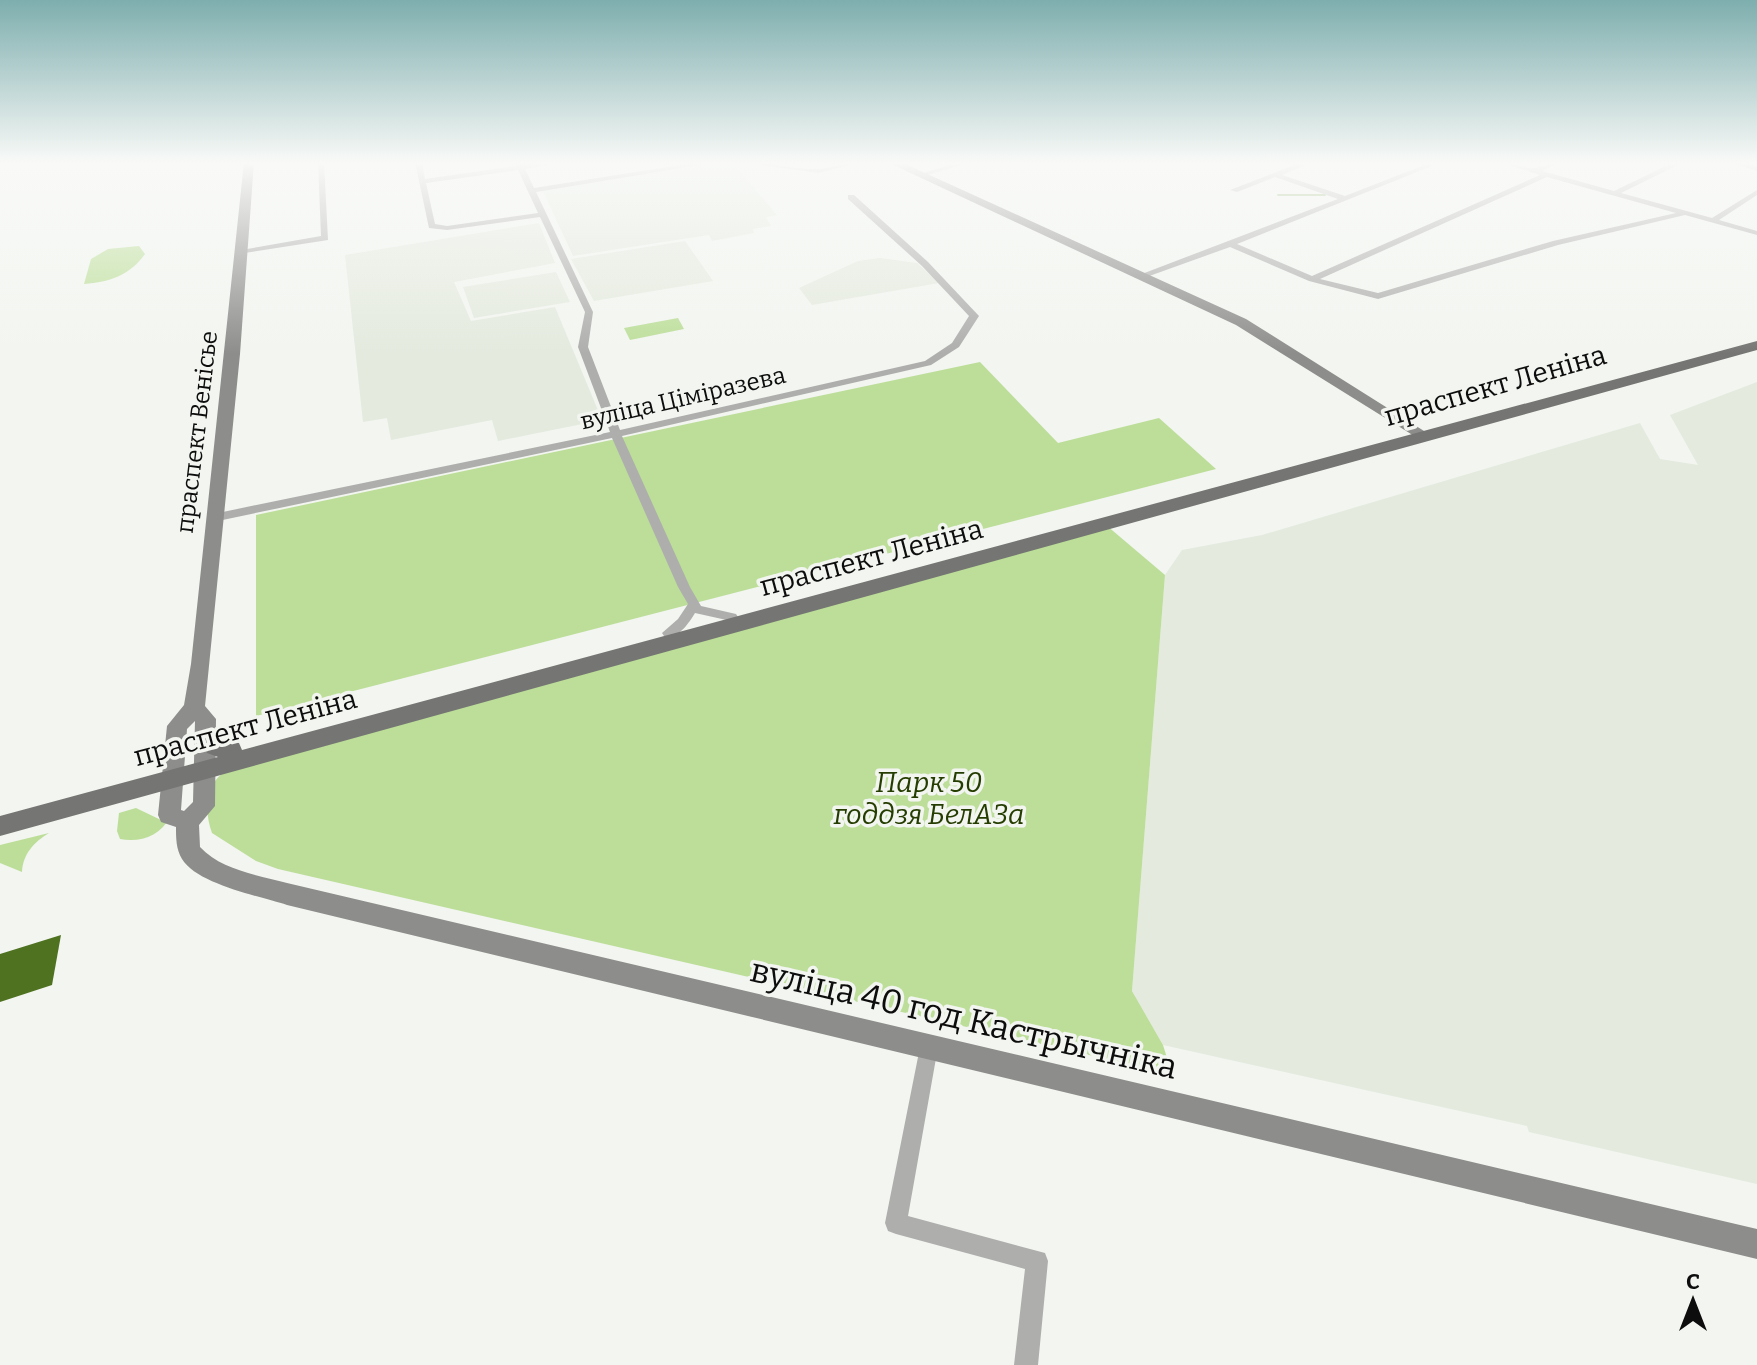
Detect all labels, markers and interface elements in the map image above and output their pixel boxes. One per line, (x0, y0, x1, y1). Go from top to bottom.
street label: праспект Венісье (171, 329, 223, 535)
street label: праспект Леніна (1380, 338, 1610, 433)
street label: вуліца Ціміразева (578, 361, 788, 435)
street label: праспект Леніна (756, 512, 986, 603)
street label: праспект Леніна (130, 682, 360, 773)
park label: Парк 50 годдзя БелАЗа (833, 766, 1024, 831)
street label: вуліца 40 год Кастрычніка (746, 949, 1181, 1088)
north arrow (1653, 1261, 1733, 1341)
text: С (1686, 1268, 1700, 1295)

